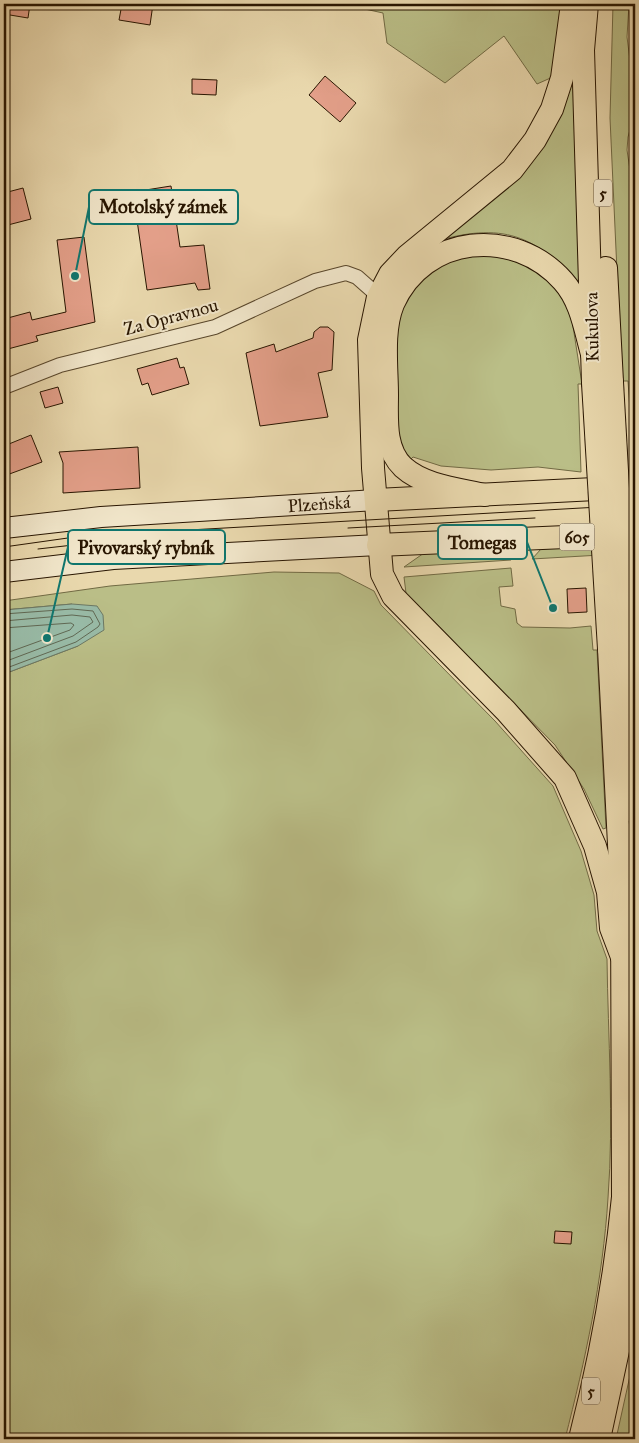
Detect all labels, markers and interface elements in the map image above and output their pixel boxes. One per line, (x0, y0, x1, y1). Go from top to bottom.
road number: 5 (594, 180, 612, 207)
callout: Motolský zámek (89, 190, 238, 224)
text: Motolský zámek (99, 195, 228, 219)
street label: Kukulova (580, 291, 604, 362)
street label: Za Opravnou (121, 294, 221, 340)
street label: Plzeňská (287, 491, 352, 517)
road number: 605 (560, 524, 594, 550)
callout: Tomegas (438, 525, 527, 559)
callout: Pivovarský rybník (68, 530, 225, 564)
text: Tomegas (447, 531, 516, 555)
text: Pivovarský rybník (78, 536, 216, 560)
road number: 5 (582, 1378, 600, 1404)

